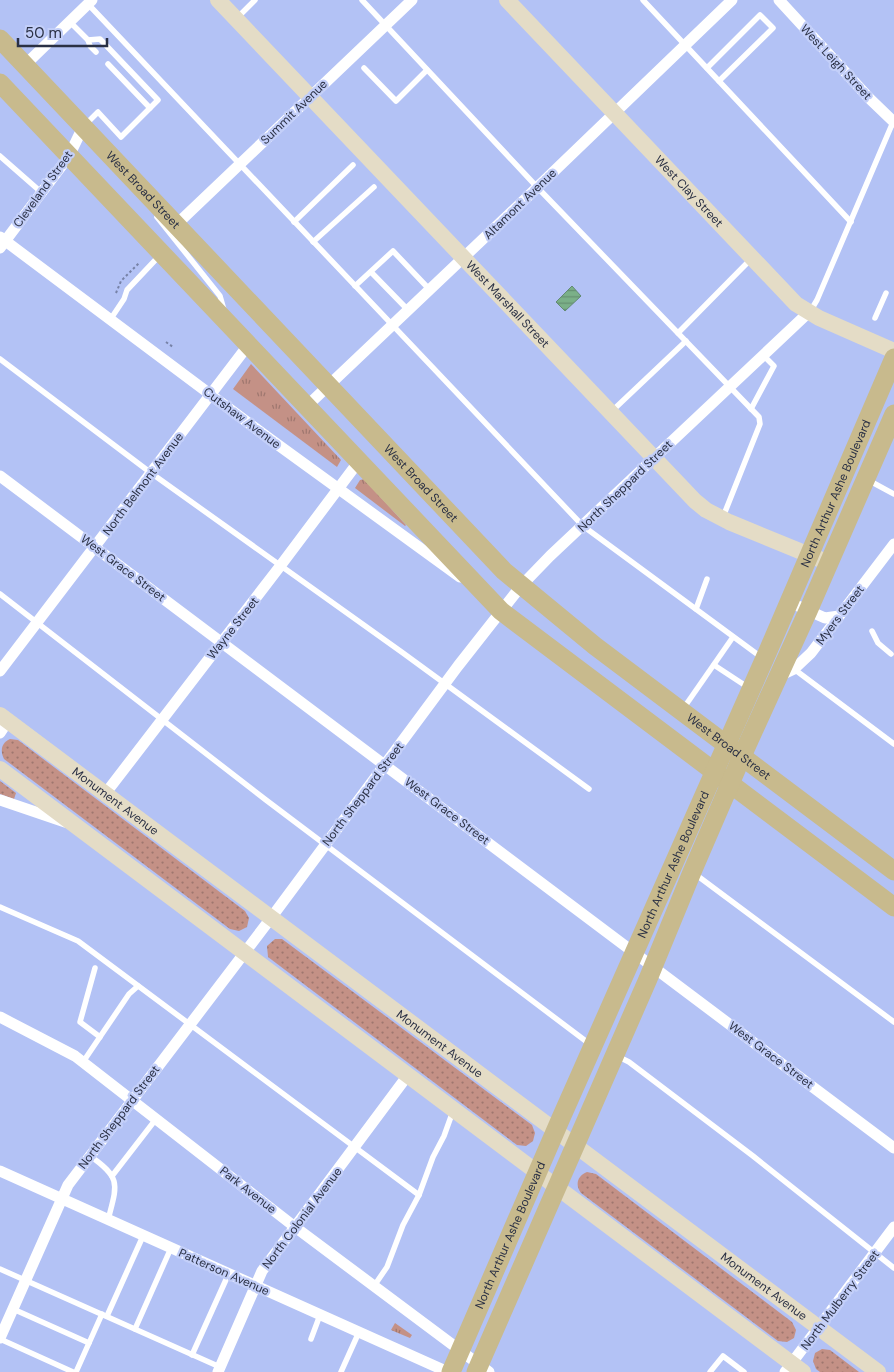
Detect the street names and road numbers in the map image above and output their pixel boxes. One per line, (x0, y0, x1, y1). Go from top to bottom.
street label: West Leigh Street (797, 21, 875, 104)
street label: Summit Avenue (257, 76, 331, 148)
street label: Cleveland Street (10, 147, 77, 231)
street label: West Broad Street (102, 148, 184, 233)
street label: West Clay Street (651, 152, 727, 231)
street label: Altamont Avenue (480, 165, 560, 243)
street label: West Marshall Street (462, 257, 553, 351)
street label: Cutshaw Avenue (200, 384, 284, 452)
street label: North Arthur Ashe Boulevard (797, 417, 874, 570)
street label: North Belmont Avenue (99, 429, 187, 539)
street label: North Sheppard Street (574, 436, 676, 535)
street label: West Broad Street (380, 441, 462, 526)
street label: West Grace Street (77, 531, 169, 605)
street label: Myers Street (812, 582, 868, 648)
street label: Wayne Street (204, 593, 263, 662)
street label: West Broad Street (683, 710, 774, 784)
street label: North Sheppard Street (319, 739, 407, 849)
street label: Monument Avenue (69, 764, 162, 839)
street label: West Grace Street (401, 774, 493, 848)
street label: North Arthur Ashe Boulevard (634, 789, 713, 941)
street label: Monument Avenue (393, 1006, 486, 1082)
street label: West Grace Street (725, 1018, 817, 1092)
street label: North Sheppard Street (75, 1062, 163, 1172)
street label: North Arthur Ashe Boulevard (471, 1159, 549, 1311)
street label: Park Avenue (216, 1163, 280, 1217)
street label: North Colonial Avenue (259, 1164, 346, 1272)
street label: Patterson Avenue (176, 1245, 272, 1299)
street label: North Mulberry Street (797, 1246, 883, 1353)
street label: Monument Avenue (717, 1249, 810, 1324)

